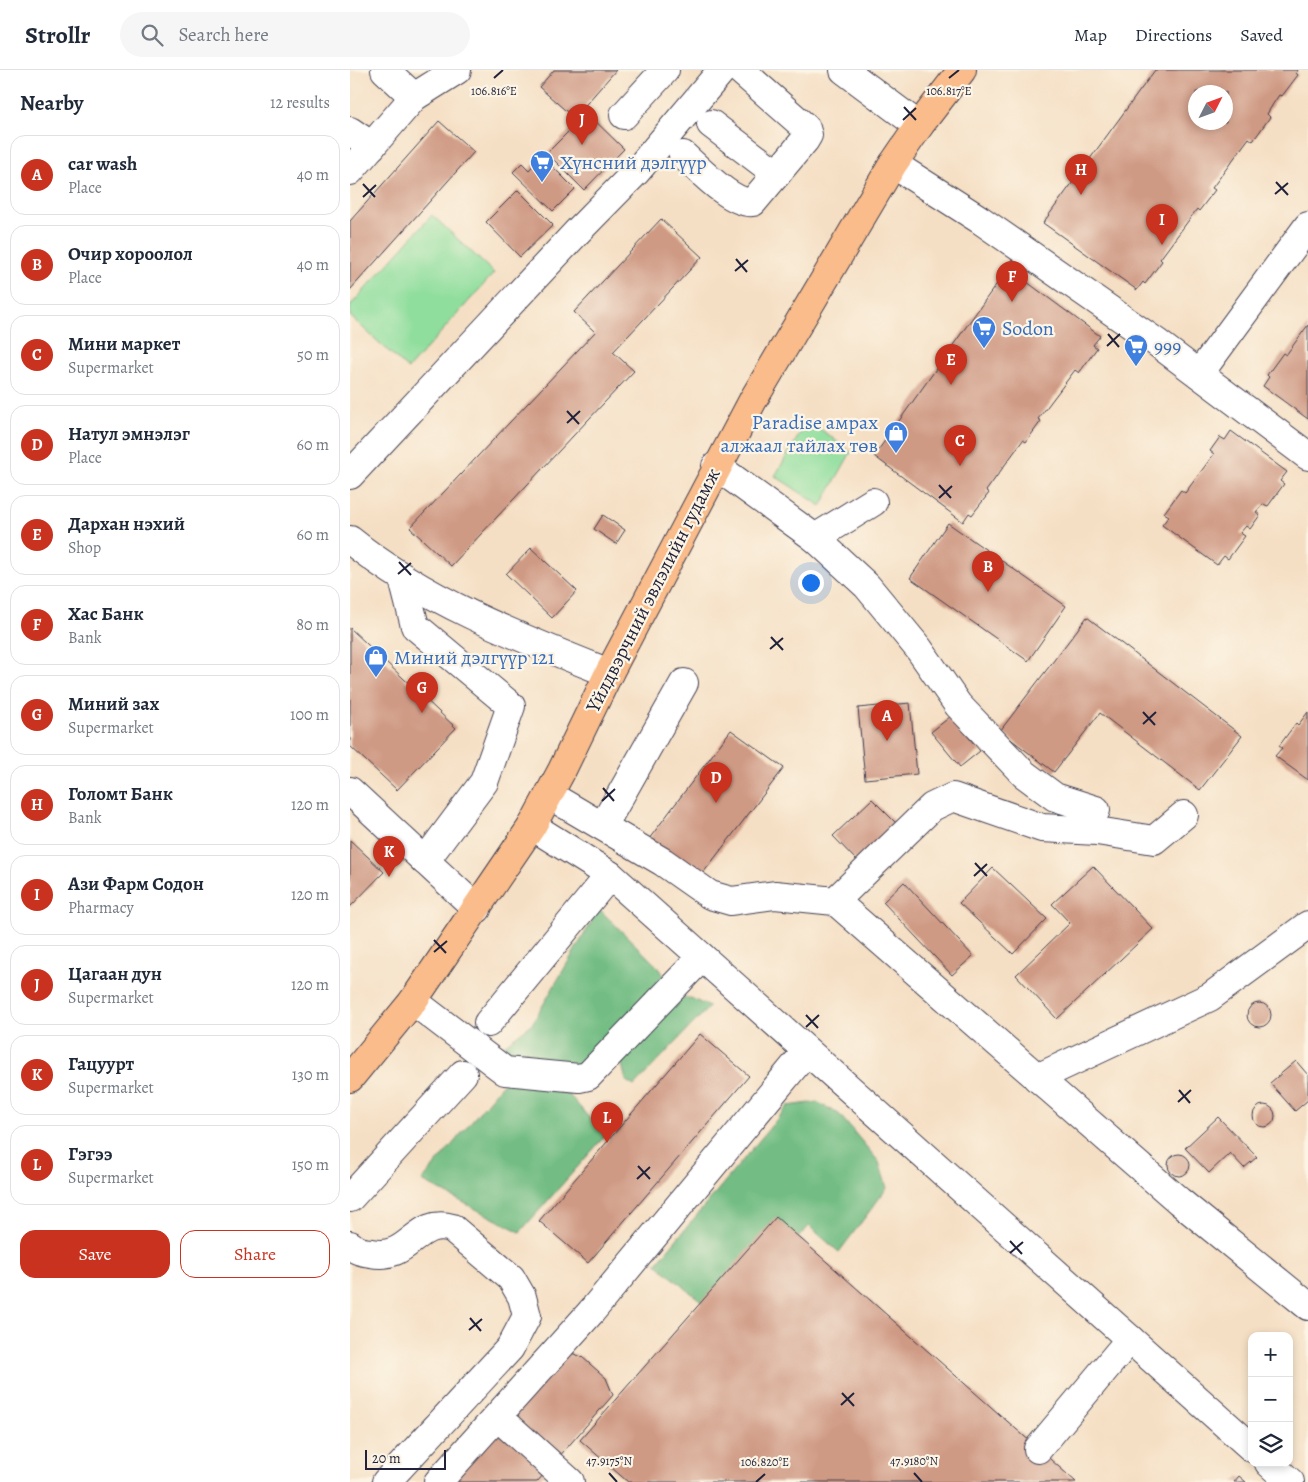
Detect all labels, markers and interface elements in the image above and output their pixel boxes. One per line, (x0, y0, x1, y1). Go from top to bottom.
search box (120, 12, 470, 57)
text: Strollr (25, 19, 90, 51)
icon: search (138, 21, 166, 49)
text: Search here (178, 22, 269, 48)
text: Map (1074, 23, 1107, 47)
text: Directions (1135, 23, 1212, 47)
text: Saved (1240, 23, 1283, 47)
text: 106.816°E (471, 83, 517, 99)
text: 106.817°E (926, 83, 972, 99)
north arrow (1188, 85, 1233, 130)
text: Nearby (20, 89, 83, 117)
text: 12 results (270, 92, 330, 114)
pin: J (566, 104, 598, 145)
supermarket icon: Хүнсний дэлгүүр (529, 149, 555, 183)
place label: Хүнсний дэлгүүр (560, 149, 707, 176)
text: car wash (68, 151, 137, 177)
pin: H (1065, 154, 1097, 195)
text: A (32, 164, 42, 186)
text: 40 m (297, 164, 329, 186)
text: Place (68, 177, 102, 199)
pin: I (1146, 204, 1178, 245)
text: Очир хороолол (68, 241, 193, 267)
text: B (32, 254, 42, 276)
text: 40 m (297, 254, 329, 276)
pin: F (996, 261, 1028, 302)
text: Place (68, 267, 102, 289)
supermarket icon: Sodon (971, 315, 997, 349)
place label: Sodon (1002, 315, 1054, 342)
text: Мини маркет (68, 331, 180, 357)
supermarket icon: 999 (1123, 333, 1149, 367)
place label: 999 (1154, 333, 1181, 360)
text: C (32, 344, 42, 366)
text: 50 m (297, 344, 329, 366)
pin: E (935, 344, 967, 385)
text: Supermarket (68, 357, 154, 379)
place label: Paradise амрах алжаал тайлах төв (721, 409, 878, 459)
shop icon: Paradise амрах алжаал тайлах төв (883, 420, 909, 454)
text: Натул эмнэлэг (68, 421, 190, 447)
pin: C (944, 425, 976, 466)
text: D (31, 434, 43, 456)
text: 60 m (297, 434, 329, 456)
text: Place (68, 447, 102, 469)
street label: Үйлдвэрчний эвлэлийн гудамж (579, 463, 727, 718)
text: Дархан нэхий (68, 511, 185, 537)
text: E (32, 524, 42, 546)
text: 60 m (297, 524, 329, 546)
text: Shop (68, 537, 101, 559)
pin: B (972, 551, 1004, 592)
your location (798, 570, 824, 596)
text: Хас Банк (68, 601, 144, 627)
text: F (33, 614, 41, 636)
text: 80 m (296, 614, 329, 636)
text: Bank (68, 627, 102, 649)
shop icon: Миний дэлгүүр 121 (363, 644, 389, 678)
place label: Миний дэлгүүр 121 (394, 644, 555, 671)
pin: G (406, 672, 438, 713)
text: Миний зах (68, 691, 159, 717)
pin: A (871, 700, 903, 741)
text: G (32, 704, 42, 726)
text: 100 m (290, 704, 329, 726)
text: Supermarket (68, 717, 154, 739)
pin: D (700, 762, 732, 803)
text: Голомт Банк (68, 781, 173, 807)
text: H (31, 794, 43, 816)
text: 120 m (291, 794, 329, 816)
text: Bank (68, 807, 102, 829)
pin: K (373, 836, 405, 877)
text: Ази Фарм Содон (68, 871, 204, 897)
text: I (34, 884, 40, 906)
text: 120 m (291, 884, 329, 906)
text: Pharmacy (68, 897, 134, 919)
text: Цагаан дун (68, 961, 162, 987)
text: J (34, 974, 40, 996)
text: 120 m (291, 974, 329, 996)
text: Supermarket (68, 987, 154, 1009)
text: Гацуурт (68, 1051, 134, 1077)
text: K (32, 1064, 42, 1086)
text: 130 m (292, 1064, 329, 1086)
text: Supermarket (68, 1077, 154, 1099)
pin: L (591, 1102, 623, 1143)
text: Гэгээ (68, 1141, 112, 1167)
text: L (33, 1154, 41, 1176)
text: 150 m (292, 1154, 329, 1176)
text: Supermarket (68, 1167, 154, 1189)
button: Save (20, 1230, 170, 1278)
button: Share (180, 1230, 330, 1278)
map controls (1248, 1332, 1293, 1467)
button: + (1248, 1332, 1293, 1377)
button: − (1248, 1377, 1293, 1422)
button: layers (1248, 1422, 1293, 1467)
scale bar (365, 1447, 446, 1470)
text: 20 m (372, 1449, 401, 1468)
text: 47.9175°N (586, 1453, 632, 1469)
text: 47.9180°N (890, 1453, 938, 1469)
text: 106.820°E (741, 1454, 789, 1470)

